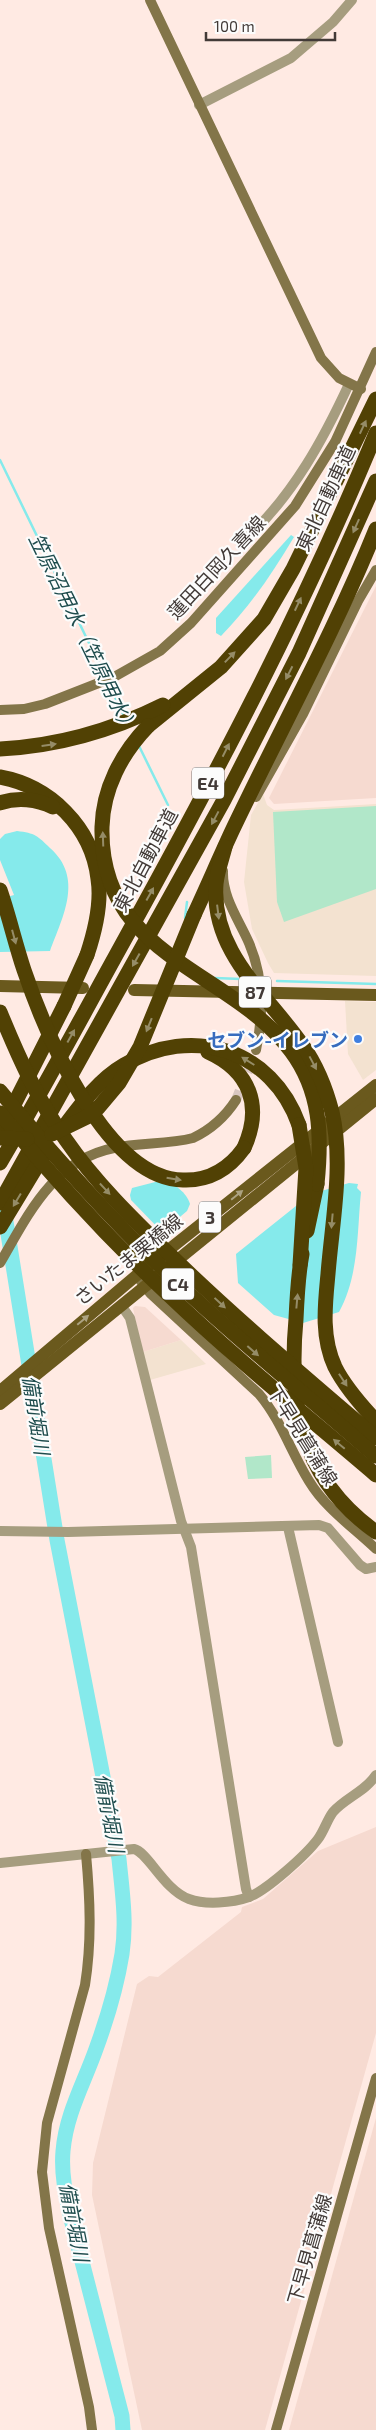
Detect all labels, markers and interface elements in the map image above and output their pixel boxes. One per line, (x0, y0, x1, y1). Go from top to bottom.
scale bar (206, 10, 335, 42)
text: 100 m (214, 17, 255, 35)
one-way arrow (359, 420, 367, 434)
street label: 東北自動車道 (290, 441, 360, 555)
street label: 蓮田白岡久喜線 (162, 511, 270, 623)
one-way arrow (352, 519, 360, 533)
water label: 笠原沼用水（笠原用水） (25, 529, 143, 737)
one-way arrow (293, 597, 302, 612)
one-way arrow (224, 651, 236, 663)
one-way arrow (285, 666, 293, 681)
one-way arrow (41, 740, 57, 748)
one-way arrow (222, 743, 230, 757)
road number: E4 (192, 768, 224, 798)
street label: 東北自動車道 (108, 804, 182, 916)
one-way arrow (210, 811, 219, 825)
one-way arrow (98, 831, 106, 847)
one-way arrow (146, 887, 154, 901)
one-way arrow (214, 905, 222, 921)
one-way arrow (11, 929, 19, 944)
one-way arrow (132, 953, 140, 968)
road number: 87 (239, 976, 271, 1008)
one-way arrow (145, 1017, 152, 1032)
place label: セブン-イレブン (207, 1028, 348, 1051)
one-way arrow (67, 1029, 75, 1043)
marker: セブン-イレブン (352, 1033, 364, 1045)
one-way arrow (309, 1055, 317, 1070)
one-way arrow (241, 1057, 254, 1066)
one-way arrow (167, 1175, 183, 1183)
one-way arrow (99, 1182, 111, 1194)
one-way arrow (230, 1190, 243, 1201)
one-way arrow (12, 1193, 21, 1206)
road number: 3 (199, 1202, 221, 1232)
street label: さいたま栗橋線 (69, 1208, 187, 1310)
one-way arrow (328, 1213, 336, 1229)
road number: C4 (162, 1268, 194, 1300)
one-way arrow (293, 1293, 301, 1309)
one-way arrow (214, 1297, 226, 1309)
one-way arrow (77, 1314, 90, 1325)
one-way arrow (247, 1346, 260, 1357)
one-way arrow (338, 1373, 348, 1386)
water label: 備前堀川 (19, 1374, 55, 1458)
street label: 下早見菖蒲線 (263, 1381, 343, 1489)
one-way arrow (333, 1438, 346, 1449)
water label: 備前堀川 (91, 1771, 130, 1857)
water label: 備前堀川 (56, 2180, 95, 2266)
street label: 下早見菖蒲線 (282, 2191, 336, 2307)

